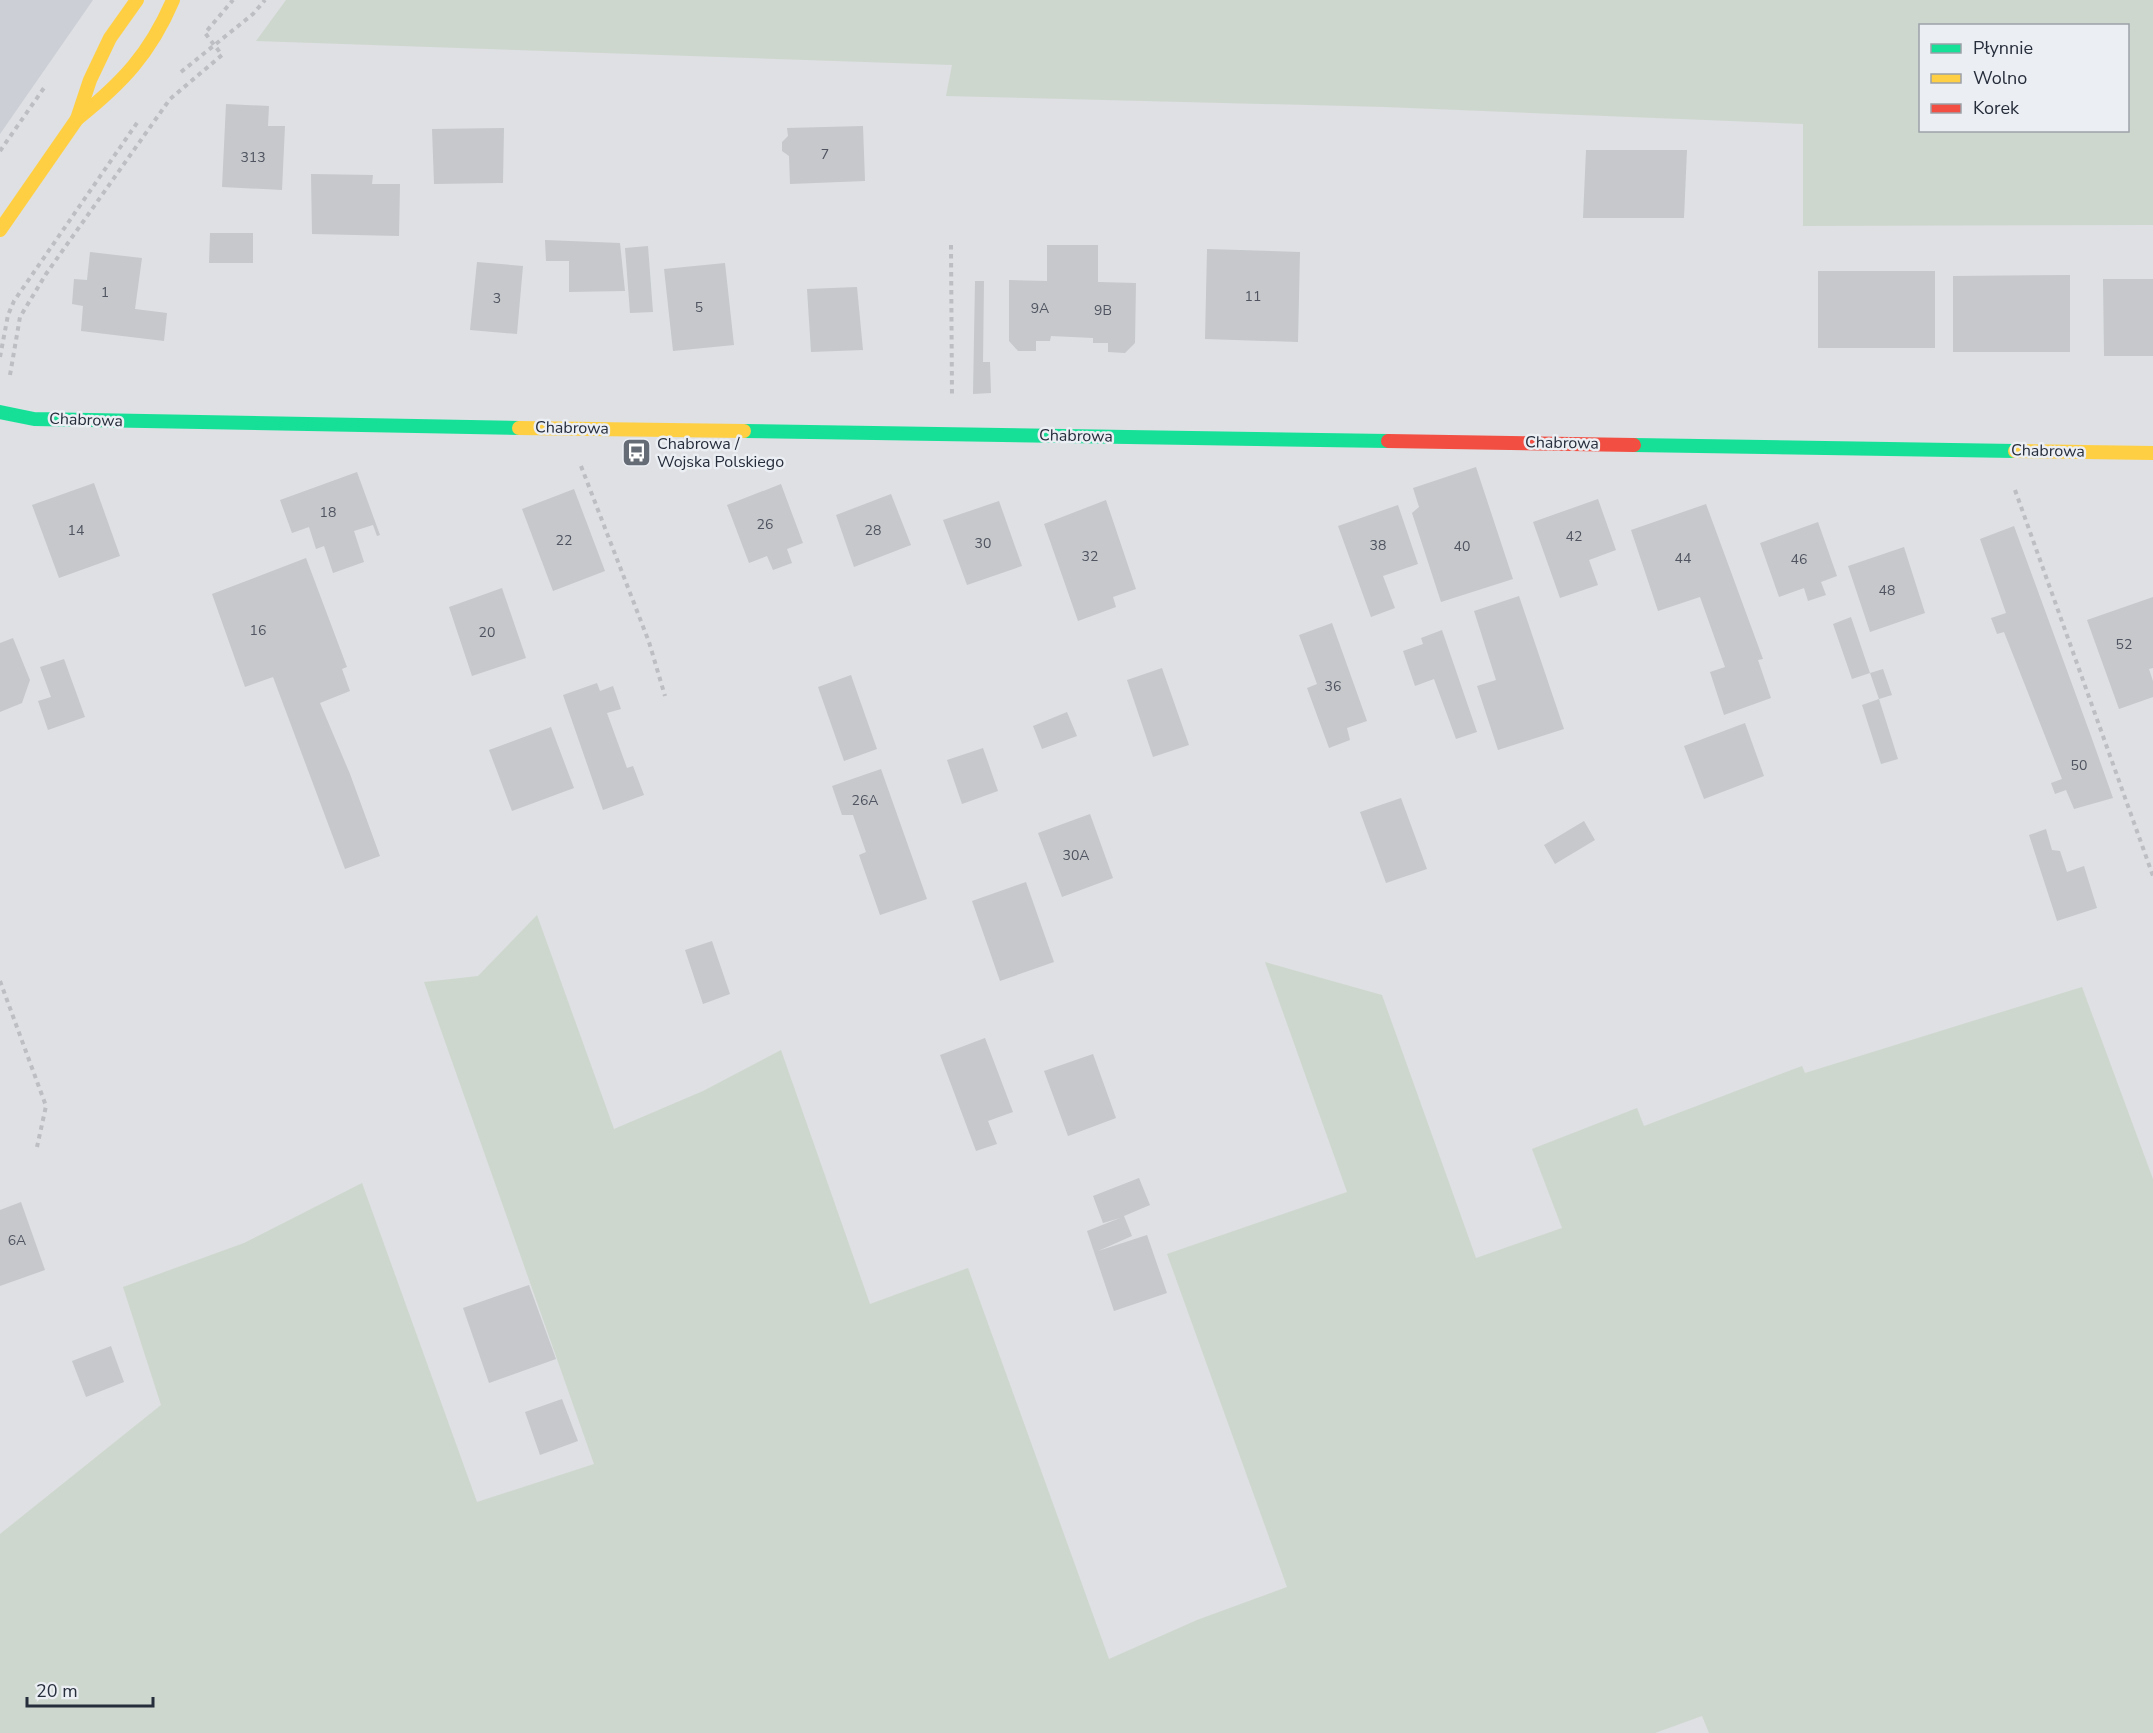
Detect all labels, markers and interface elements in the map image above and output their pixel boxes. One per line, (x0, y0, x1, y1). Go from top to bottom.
legend (1919, 24, 2129, 132)
text: Płynnie (1973, 36, 2033, 60)
text: Wolno (1973, 66, 2027, 90)
text: Korek (1973, 96, 2020, 120)
house number: 7 (821, 145, 829, 164)
house number: 313 (240, 148, 266, 167)
house number: 1 (101, 283, 109, 302)
house number: 11 (1245, 287, 1261, 306)
house number: 3 (493, 289, 501, 308)
house number: 5 (695, 298, 703, 317)
house number: 9A (1031, 299, 1049, 318)
house number: 9B (1094, 301, 1112, 320)
street label: Chabrowa (49, 408, 123, 432)
street label: Chabrowa (535, 416, 609, 440)
street label: Chabrowa (1039, 424, 1113, 448)
street label: Chabrowa (1525, 431, 1599, 455)
place label: Chabrowa / Wojska Polskiego (657, 433, 784, 473)
bus stop icon: Chabrowa / Wojska Polskiego (620, 437, 652, 469)
street label: Chabrowa (2011, 439, 2085, 463)
house number: 18 (320, 503, 336, 522)
house number: 26 (757, 515, 773, 534)
house number: 14 (68, 521, 84, 540)
house number: 28 (865, 521, 881, 540)
house number: 42 (1566, 527, 1582, 546)
house number: 22 (556, 531, 572, 550)
house number: 30 (975, 534, 991, 553)
house number: 38 (1370, 536, 1386, 555)
house number: 40 (1454, 537, 1470, 556)
house number: 32 (1082, 547, 1098, 566)
house number: 44 (1675, 549, 1691, 568)
house number: 46 (1791, 550, 1807, 569)
house number: 48 (1879, 581, 1895, 600)
house number: 16 (250, 621, 266, 640)
house number: 20 (479, 623, 495, 642)
house number: 52 (2116, 635, 2132, 654)
house number: 36 (1325, 677, 1341, 696)
house number: 50 (2071, 756, 2087, 775)
house number: 26A (851, 791, 879, 810)
house number: 30A (1062, 846, 1090, 865)
house number: 6A (8, 1231, 26, 1250)
scale bar (27, 1670, 153, 1708)
text: 20 m (36, 1679, 78, 1703)

